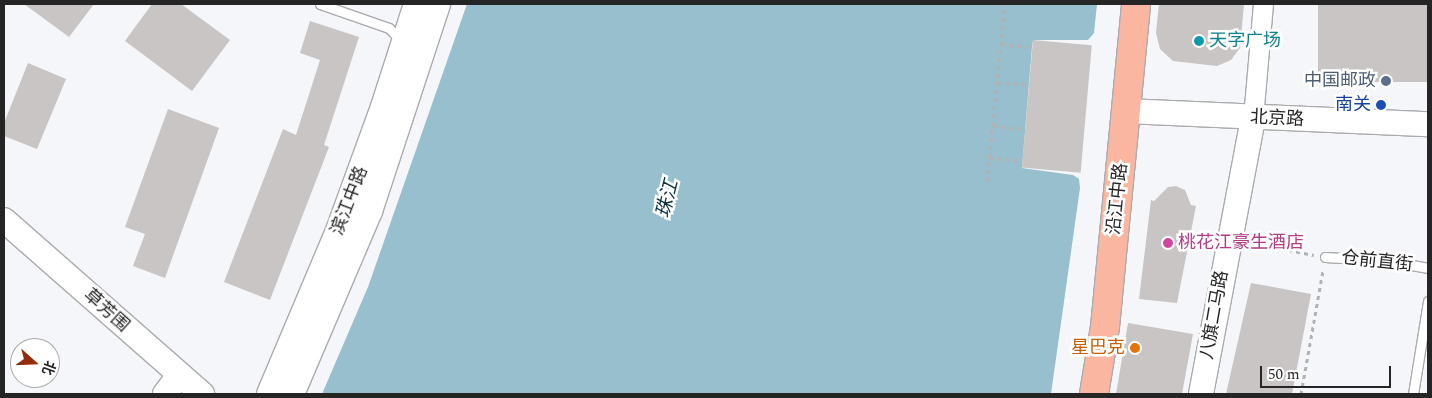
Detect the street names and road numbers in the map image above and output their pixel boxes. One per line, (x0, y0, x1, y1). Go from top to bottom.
street label: 北京路 (1249, 107, 1305, 131)
street label: 沿江中路 (1103, 162, 1133, 236)
street label: 滨江中路 (327, 164, 373, 238)
street label: 仓前直街 (1340, 247, 1414, 277)
street label: 八旗二马路 (1197, 269, 1233, 361)
street label: 草芳围 (79, 285, 133, 337)

